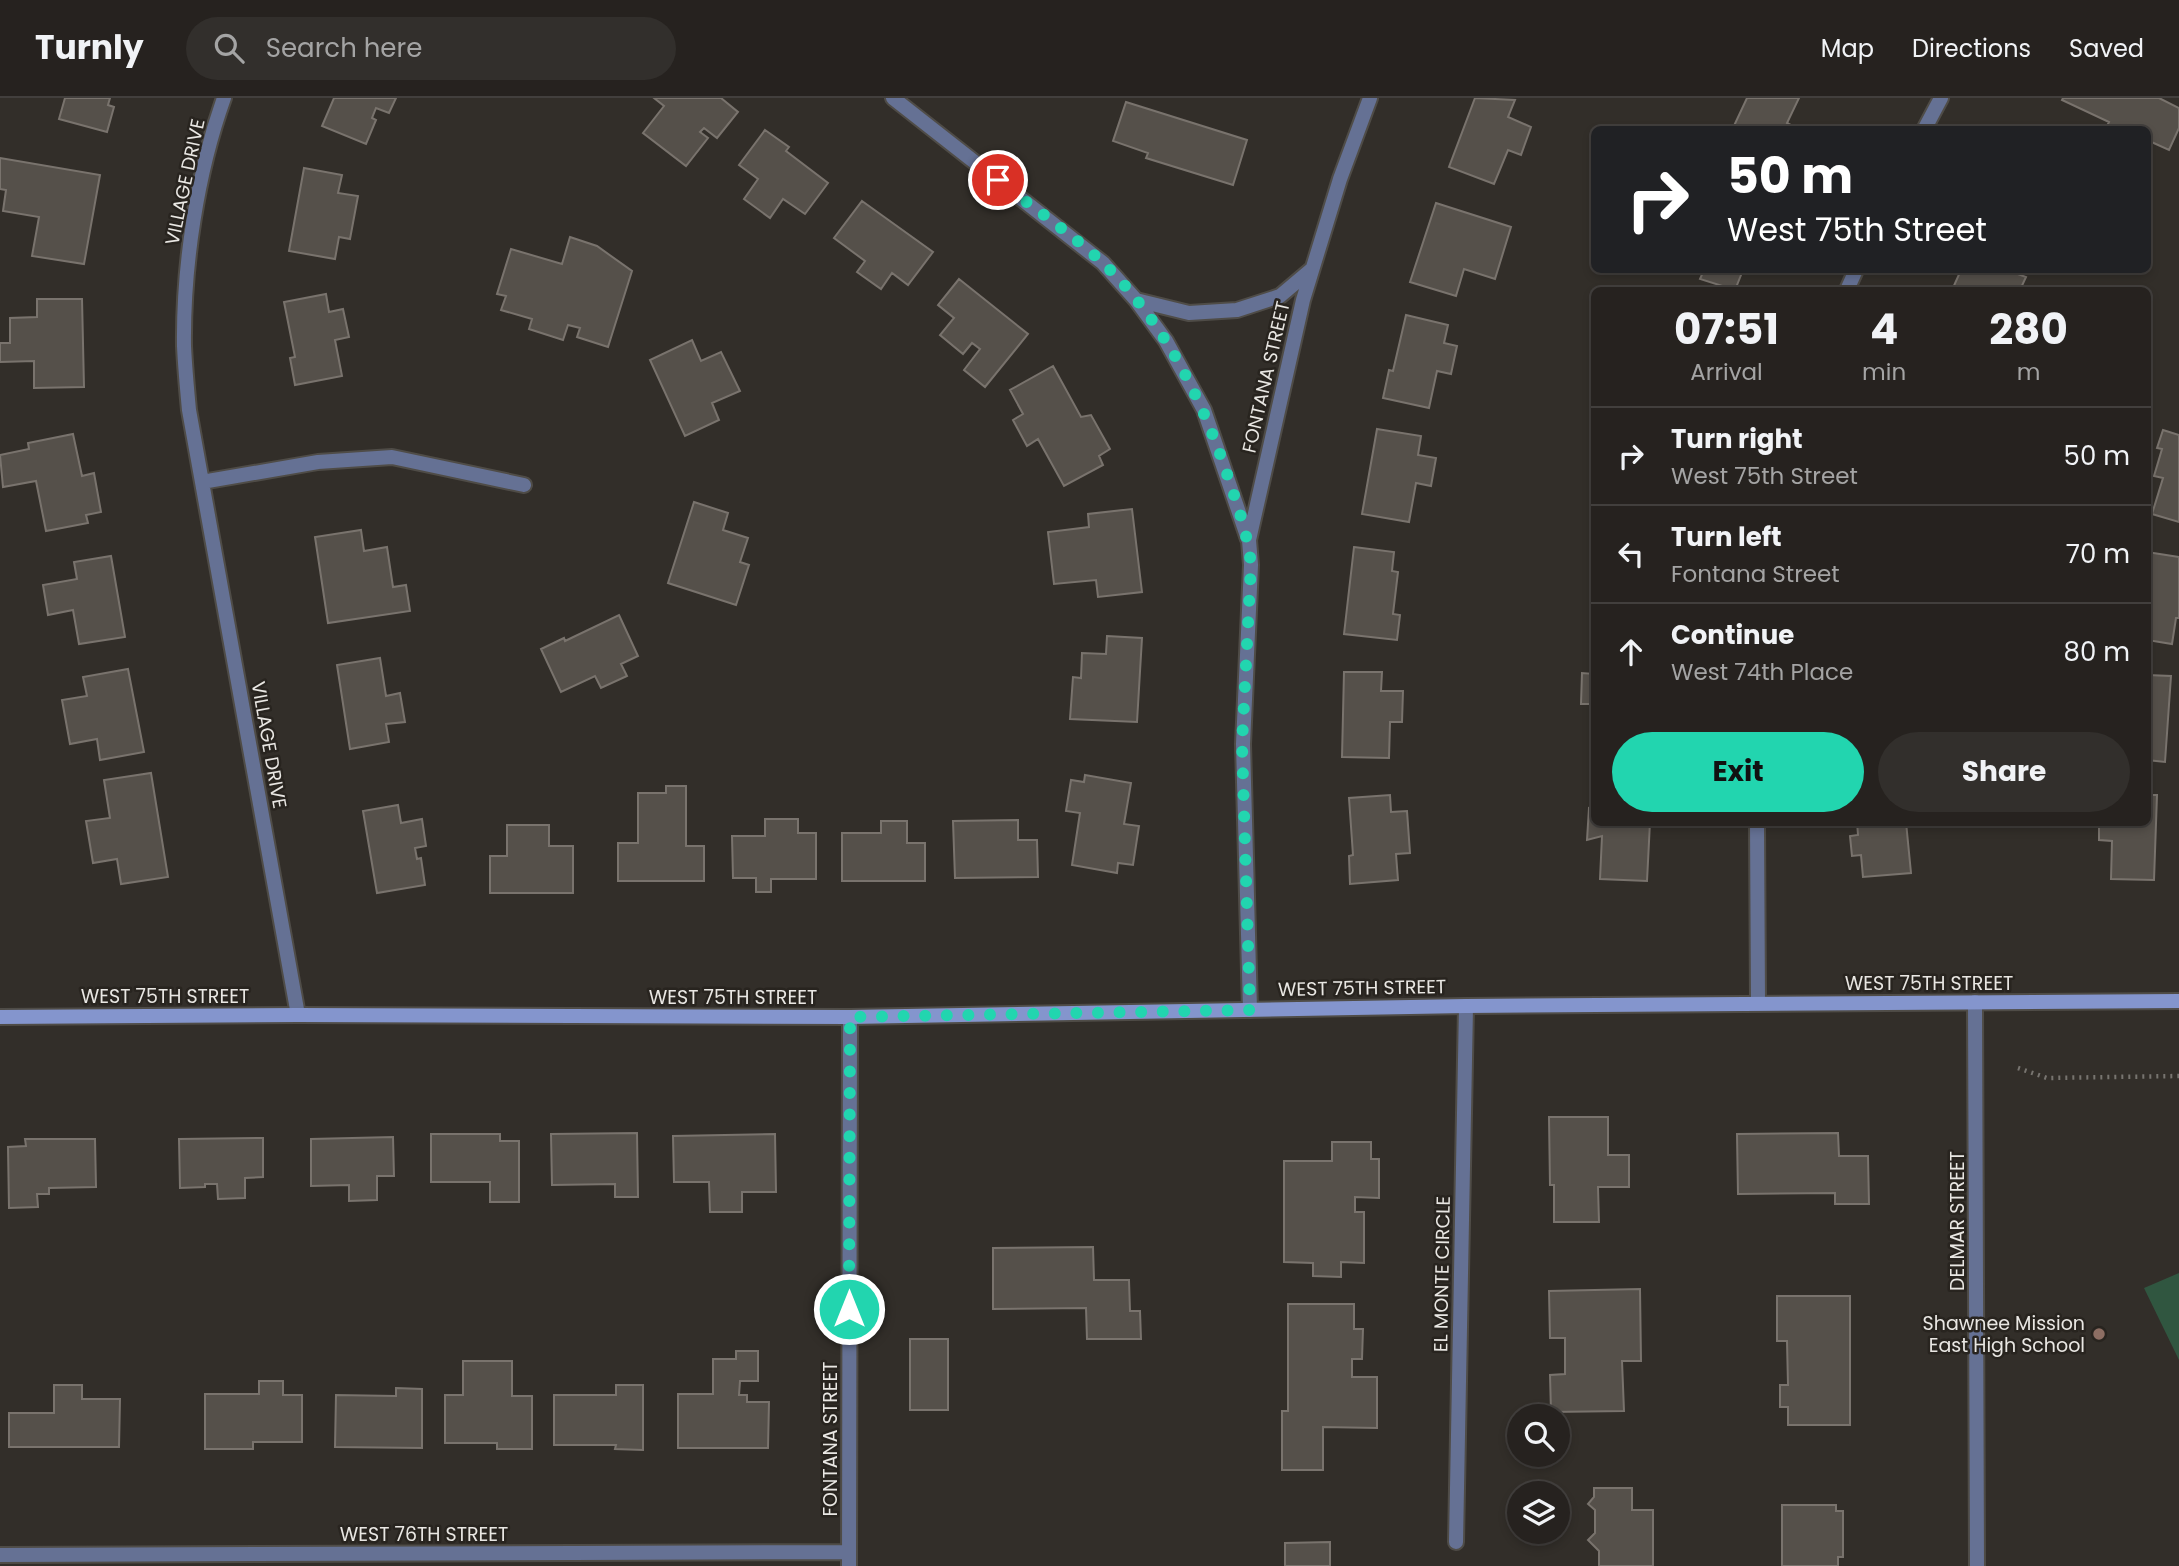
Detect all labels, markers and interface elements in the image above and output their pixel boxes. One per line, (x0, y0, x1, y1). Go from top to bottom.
search box (186, 17, 676, 80)
text: Turnly (35, 24, 144, 71)
icon: search (210, 29, 248, 67)
text: Search here (266, 30, 422, 66)
text: Map (1821, 32, 1874, 65)
text: Directions (1912, 32, 2031, 65)
text: Saved (2069, 32, 2144, 65)
street label: VILLAGE DRIVE (158, 116, 212, 248)
text: 50 m (1727, 142, 1853, 210)
pin (968, 150, 1028, 210)
icon: right (1612, 154, 1703, 245)
icon: arrive (979, 161, 1017, 199)
text: West 75th Street (1727, 207, 1987, 252)
street label: FONTANA STREET (1235, 298, 1297, 456)
text: 07:51 (1674, 300, 1779, 359)
text: 4 (1870, 300, 1898, 359)
text: 280 (1989, 300, 2068, 359)
text: Arrival (1690, 356, 1763, 388)
text: min (1862, 356, 1906, 388)
text: m (2017, 356, 2040, 388)
text: Turn right (1671, 421, 1803, 457)
icon: right (1612, 437, 1650, 475)
text: 50 m (2064, 438, 2130, 474)
text: West 75th Street (1671, 460, 1858, 492)
text: Turn left (1671, 519, 1782, 555)
icon: left (1612, 535, 1650, 573)
text: 70 m (2066, 536, 2130, 572)
text: Fontana Street (1671, 558, 1840, 590)
text: Continue (1671, 617, 1794, 653)
icon: ahead (1612, 633, 1650, 671)
text: 80 m (2064, 634, 2130, 670)
text: West 74th Place (1671, 656, 1853, 688)
street label: VILLAGE DRIVE (245, 679, 293, 811)
button: Exit (1612, 732, 1864, 812)
button: Share (1878, 732, 2130, 812)
street label: WEST 75TH STREET (1845, 970, 2013, 997)
street label: WEST 75TH STREET (1278, 973, 1446, 1003)
street label: WEST 75TH STREET (81, 983, 249, 1010)
street label: WEST 75TH STREET (649, 984, 817, 1011)
street label: DELMAR STREET (1944, 1151, 1971, 1291)
street label: EL MONTE CIRCLE (1427, 1196, 1457, 1352)
position arrow (812, 1272, 886, 1346)
place label: Shawnee Mission East High School (1923, 1310, 2085, 1359)
marker: Shawnee Mission East High School (2091, 1326, 2107, 1342)
street label: FONTANA STREET (817, 1362, 844, 1516)
map controls (1507, 1404, 1570, 1544)
button: search (1507, 1404, 1570, 1467)
button: layers (1507, 1481, 1570, 1544)
street label: WEST 76TH STREET (340, 1521, 508, 1548)

